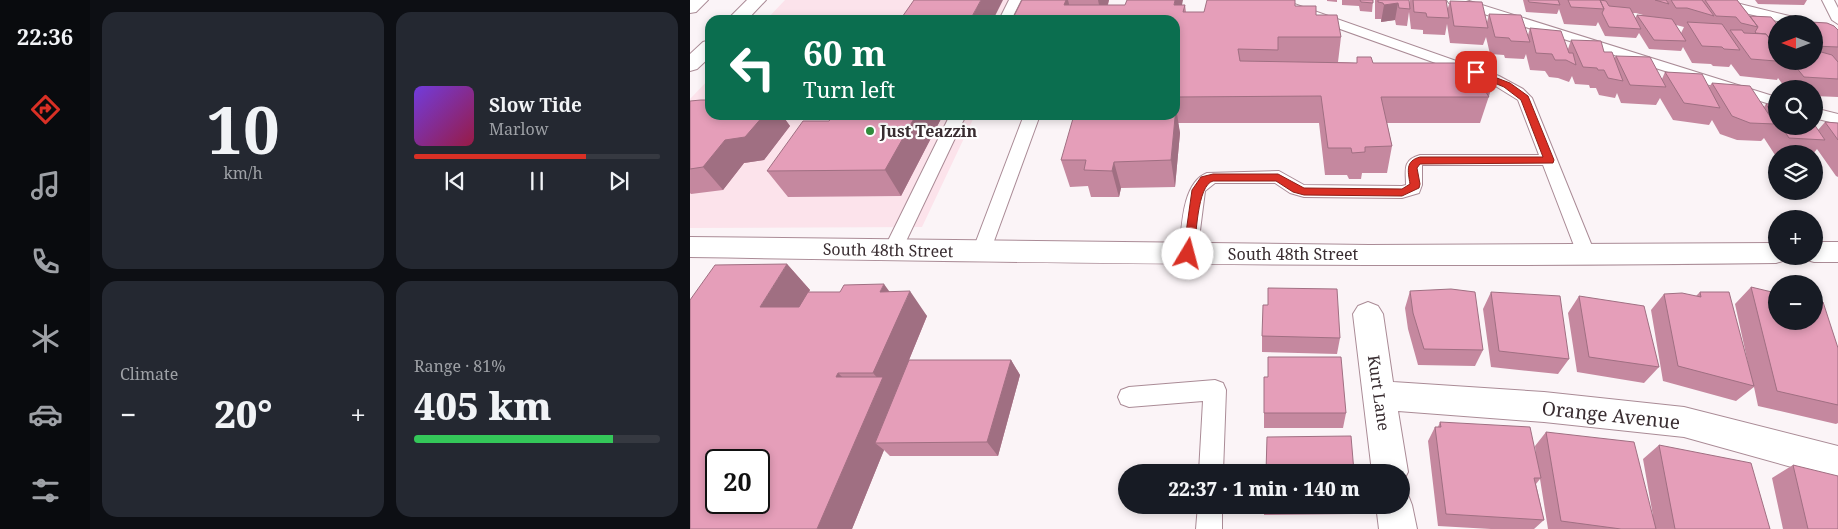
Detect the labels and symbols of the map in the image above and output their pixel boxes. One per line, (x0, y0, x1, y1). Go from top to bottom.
north arrow (1768, 15, 1822, 70)
pin (1455, 51, 1497, 93)
place label: Just Teazzin (879, 120, 977, 142)
marker: Just Teazzin (864, 125, 876, 137)
position arrow (1161, 227, 1213, 279)
street label: South 48th Street (823, 238, 954, 262)
street label: South 48th Street (1228, 243, 1359, 265)
street label: Kurt Lane (1363, 354, 1395, 432)
street label: Orange Avenue (1541, 395, 1681, 435)
speed limit sign: 20 (705, 449, 770, 514)

